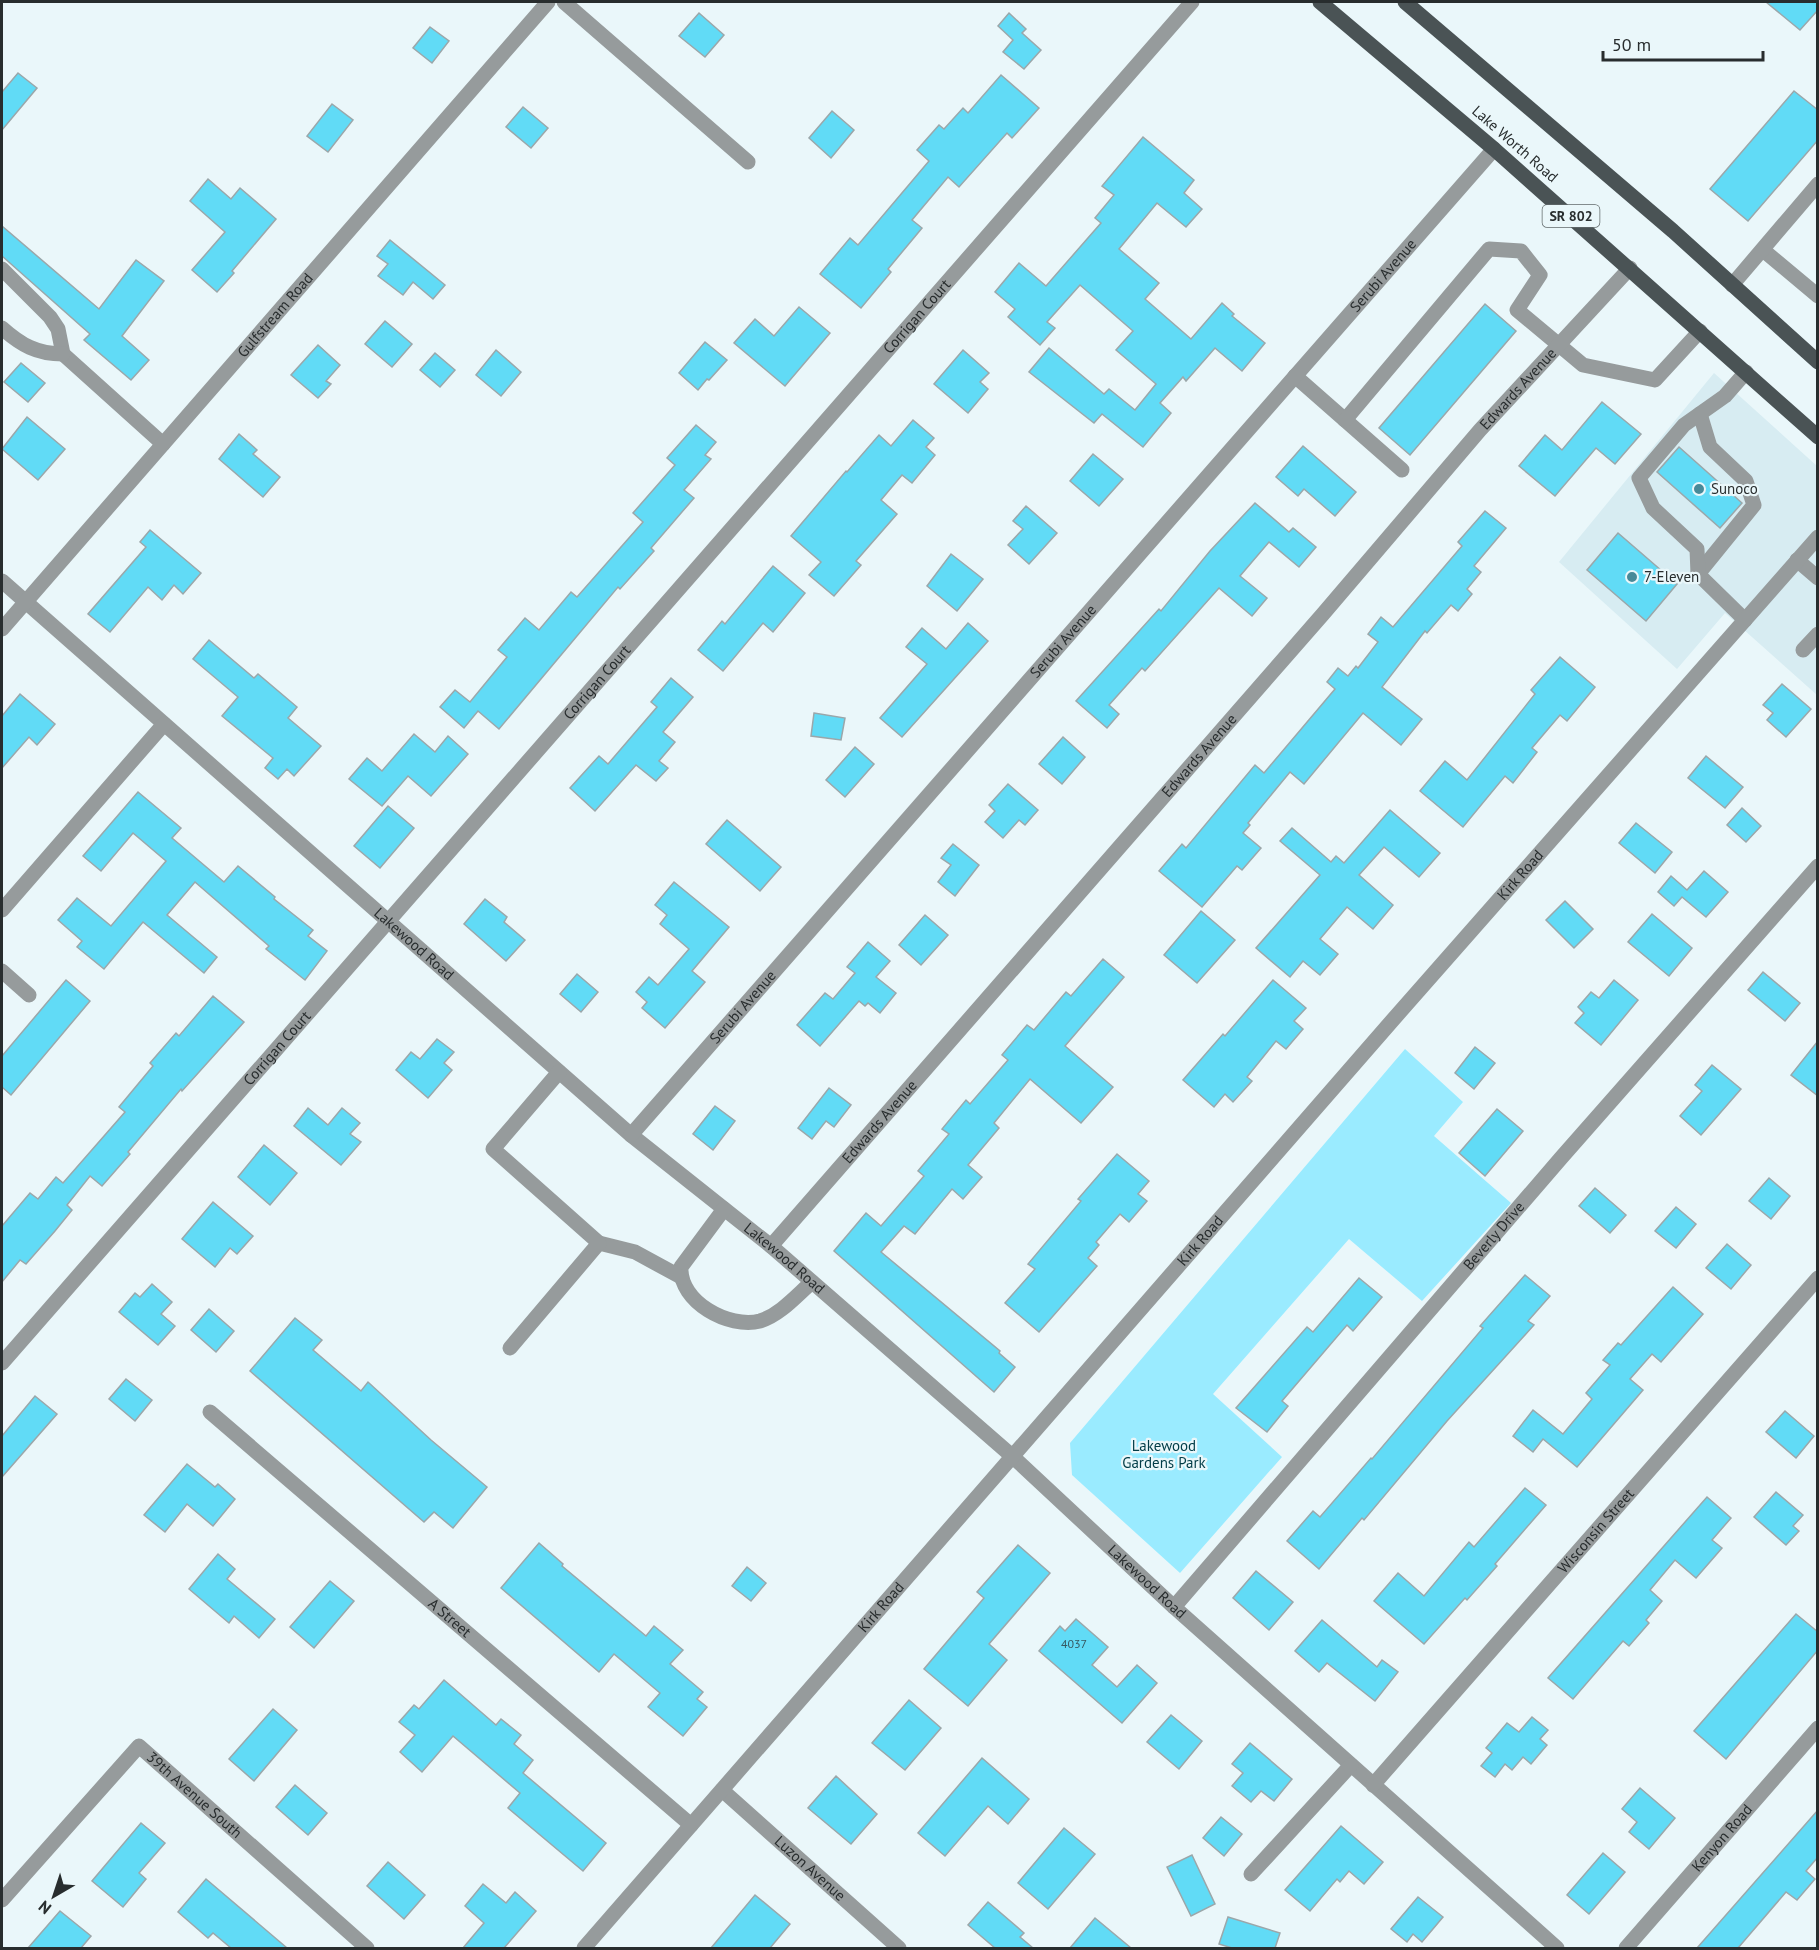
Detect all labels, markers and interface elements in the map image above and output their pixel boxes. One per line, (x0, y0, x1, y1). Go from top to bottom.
scale bar (1603, 24, 1764, 62)
text: 50 m (1612, 33, 1651, 56)
street label: Lake Worth Road (1468, 101, 1562, 186)
road number: SR 802 (1542, 205, 1600, 227)
street label: Serubi Avenue (1346, 235, 1420, 316)
street label: Gulfstream Road (233, 269, 317, 361)
street label: Corrigan Court (879, 275, 954, 357)
street label: Edwards Avenue (1475, 344, 1560, 433)
place label: Sunoco (1711, 479, 1758, 498)
marker: Sunoco (1692, 482, 1706, 496)
place label: 7-Eleven (1644, 567, 1699, 586)
marker: 7-Eleven (1625, 570, 1639, 584)
street label: Serubi Avenue (1025, 600, 1100, 682)
street label: Corrigan Court (559, 641, 634, 723)
street label: Edwards Avenue (1157, 710, 1240, 801)
street label: Kirk Road (1493, 846, 1547, 904)
street label: Lakewood Road (370, 903, 458, 984)
street label: Serubi Avenue (705, 966, 780, 1047)
street label: Corrigan Court (239, 1007, 315, 1089)
street label: Edwards Avenue (838, 1076, 921, 1167)
street label: Beverly Drive (1459, 1197, 1528, 1274)
street label: Kirk Road (1173, 1211, 1227, 1270)
street label: Lakewood Road (740, 1218, 829, 1298)
park label: Lakewood Gardens Park (1122, 1436, 1207, 1472)
street label: Wisconsin Street (1553, 1484, 1638, 1577)
street label: Lakewood Road (1104, 1540, 1190, 1622)
street label: Kirk Road (853, 1578, 908, 1636)
street label: A Street (425, 1594, 475, 1641)
house number: 4037 (1061, 1636, 1087, 1651)
street label: 39th Avenue South (143, 1747, 246, 1842)
street label: Kenyon Road (1687, 1800, 1756, 1875)
street label: Luzon Avenue (771, 1832, 850, 1905)
north arrow (24, 1866, 84, 1926)
text: N (34, 1897, 55, 1919)

